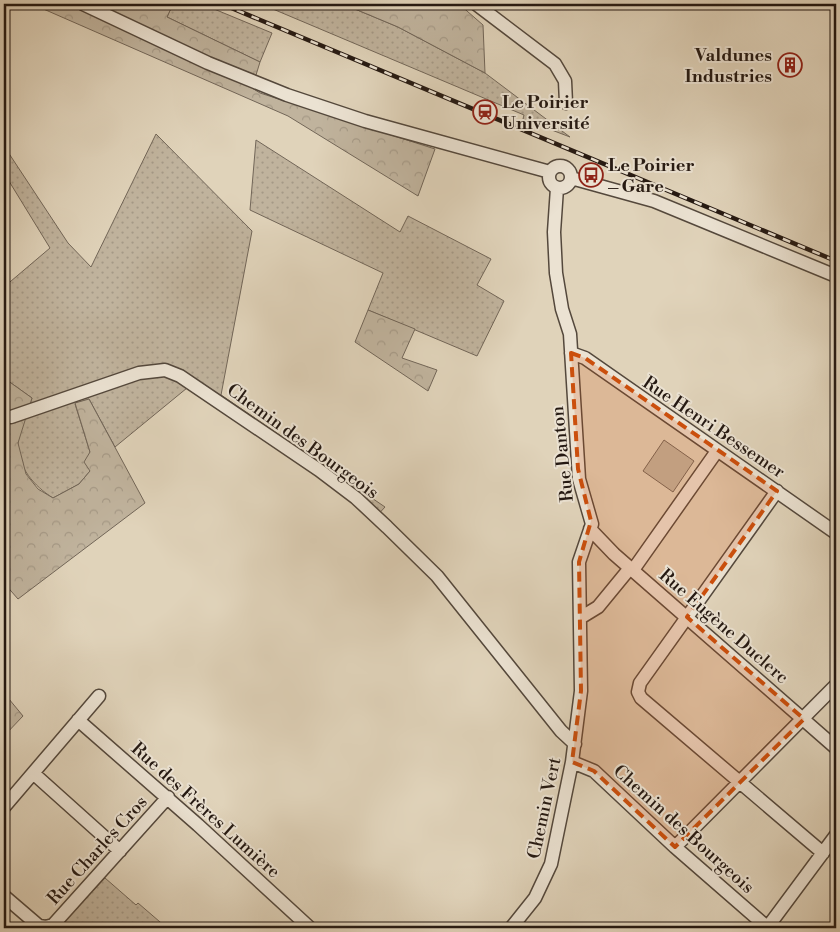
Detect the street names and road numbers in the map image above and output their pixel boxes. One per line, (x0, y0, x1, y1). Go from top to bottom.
street label: Rue Henri Bessemer (638, 371, 789, 484)
street label: Chemin des Bourgeois (222, 379, 383, 504)
street label: Rue Danton (546, 405, 579, 503)
street label: Rue Eugène Duclerc (654, 564, 793, 689)
street label: Rue des Frères Lumière (126, 737, 285, 883)
street label: Chemin Vert (522, 755, 567, 861)
street label: Chemin des Bourgeois (608, 760, 759, 899)
street label: Rue Charles Cros (42, 791, 153, 910)

